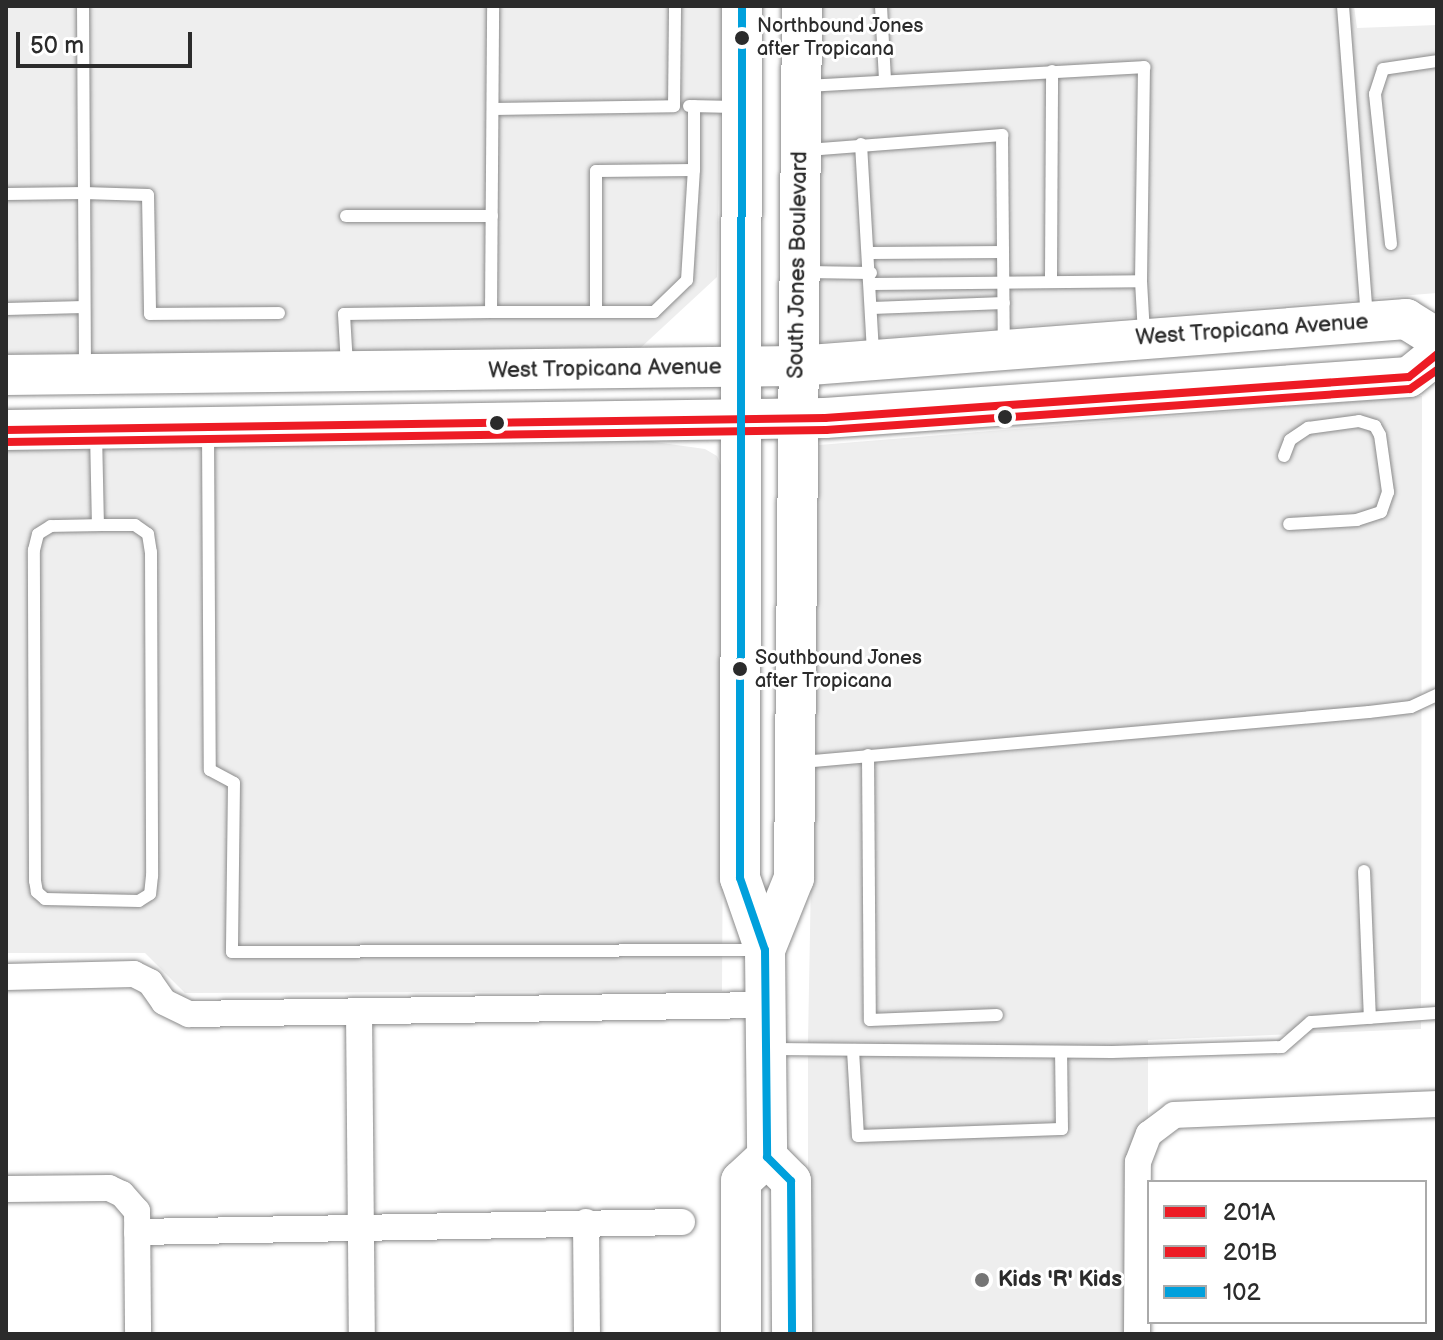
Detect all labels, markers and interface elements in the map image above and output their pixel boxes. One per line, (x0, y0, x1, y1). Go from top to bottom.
place label: Northbound Jones after Tropicana (757, 14, 924, 61)
scale bar (20, 16, 196, 66)
marker: Northbound Jones after Tropicana (734, 30, 750, 46)
text: 50 m (30, 31, 84, 60)
street label: South Jones Boulevard (783, 150, 813, 380)
street label: West Tropicana Avenue (1134, 309, 1370, 351)
street label: West Tropicana Avenue (488, 354, 722, 384)
unlabelled marker (997, 409, 1013, 425)
unlabelled marker (489, 415, 505, 431)
place label: Southbound Jones after Tropicana (755, 646, 923, 693)
marker: Southbound Jones after Tropicana (732, 661, 748, 677)
legend (1147, 1180, 1427, 1324)
text: 201A (1223, 1198, 1275, 1227)
text: 201B (1223, 1238, 1277, 1267)
place label: Kids 'R' Kids (998, 1267, 1122, 1293)
marker: Kids 'R' Kids (973, 1271, 991, 1289)
text: 102 (1223, 1278, 1261, 1307)

